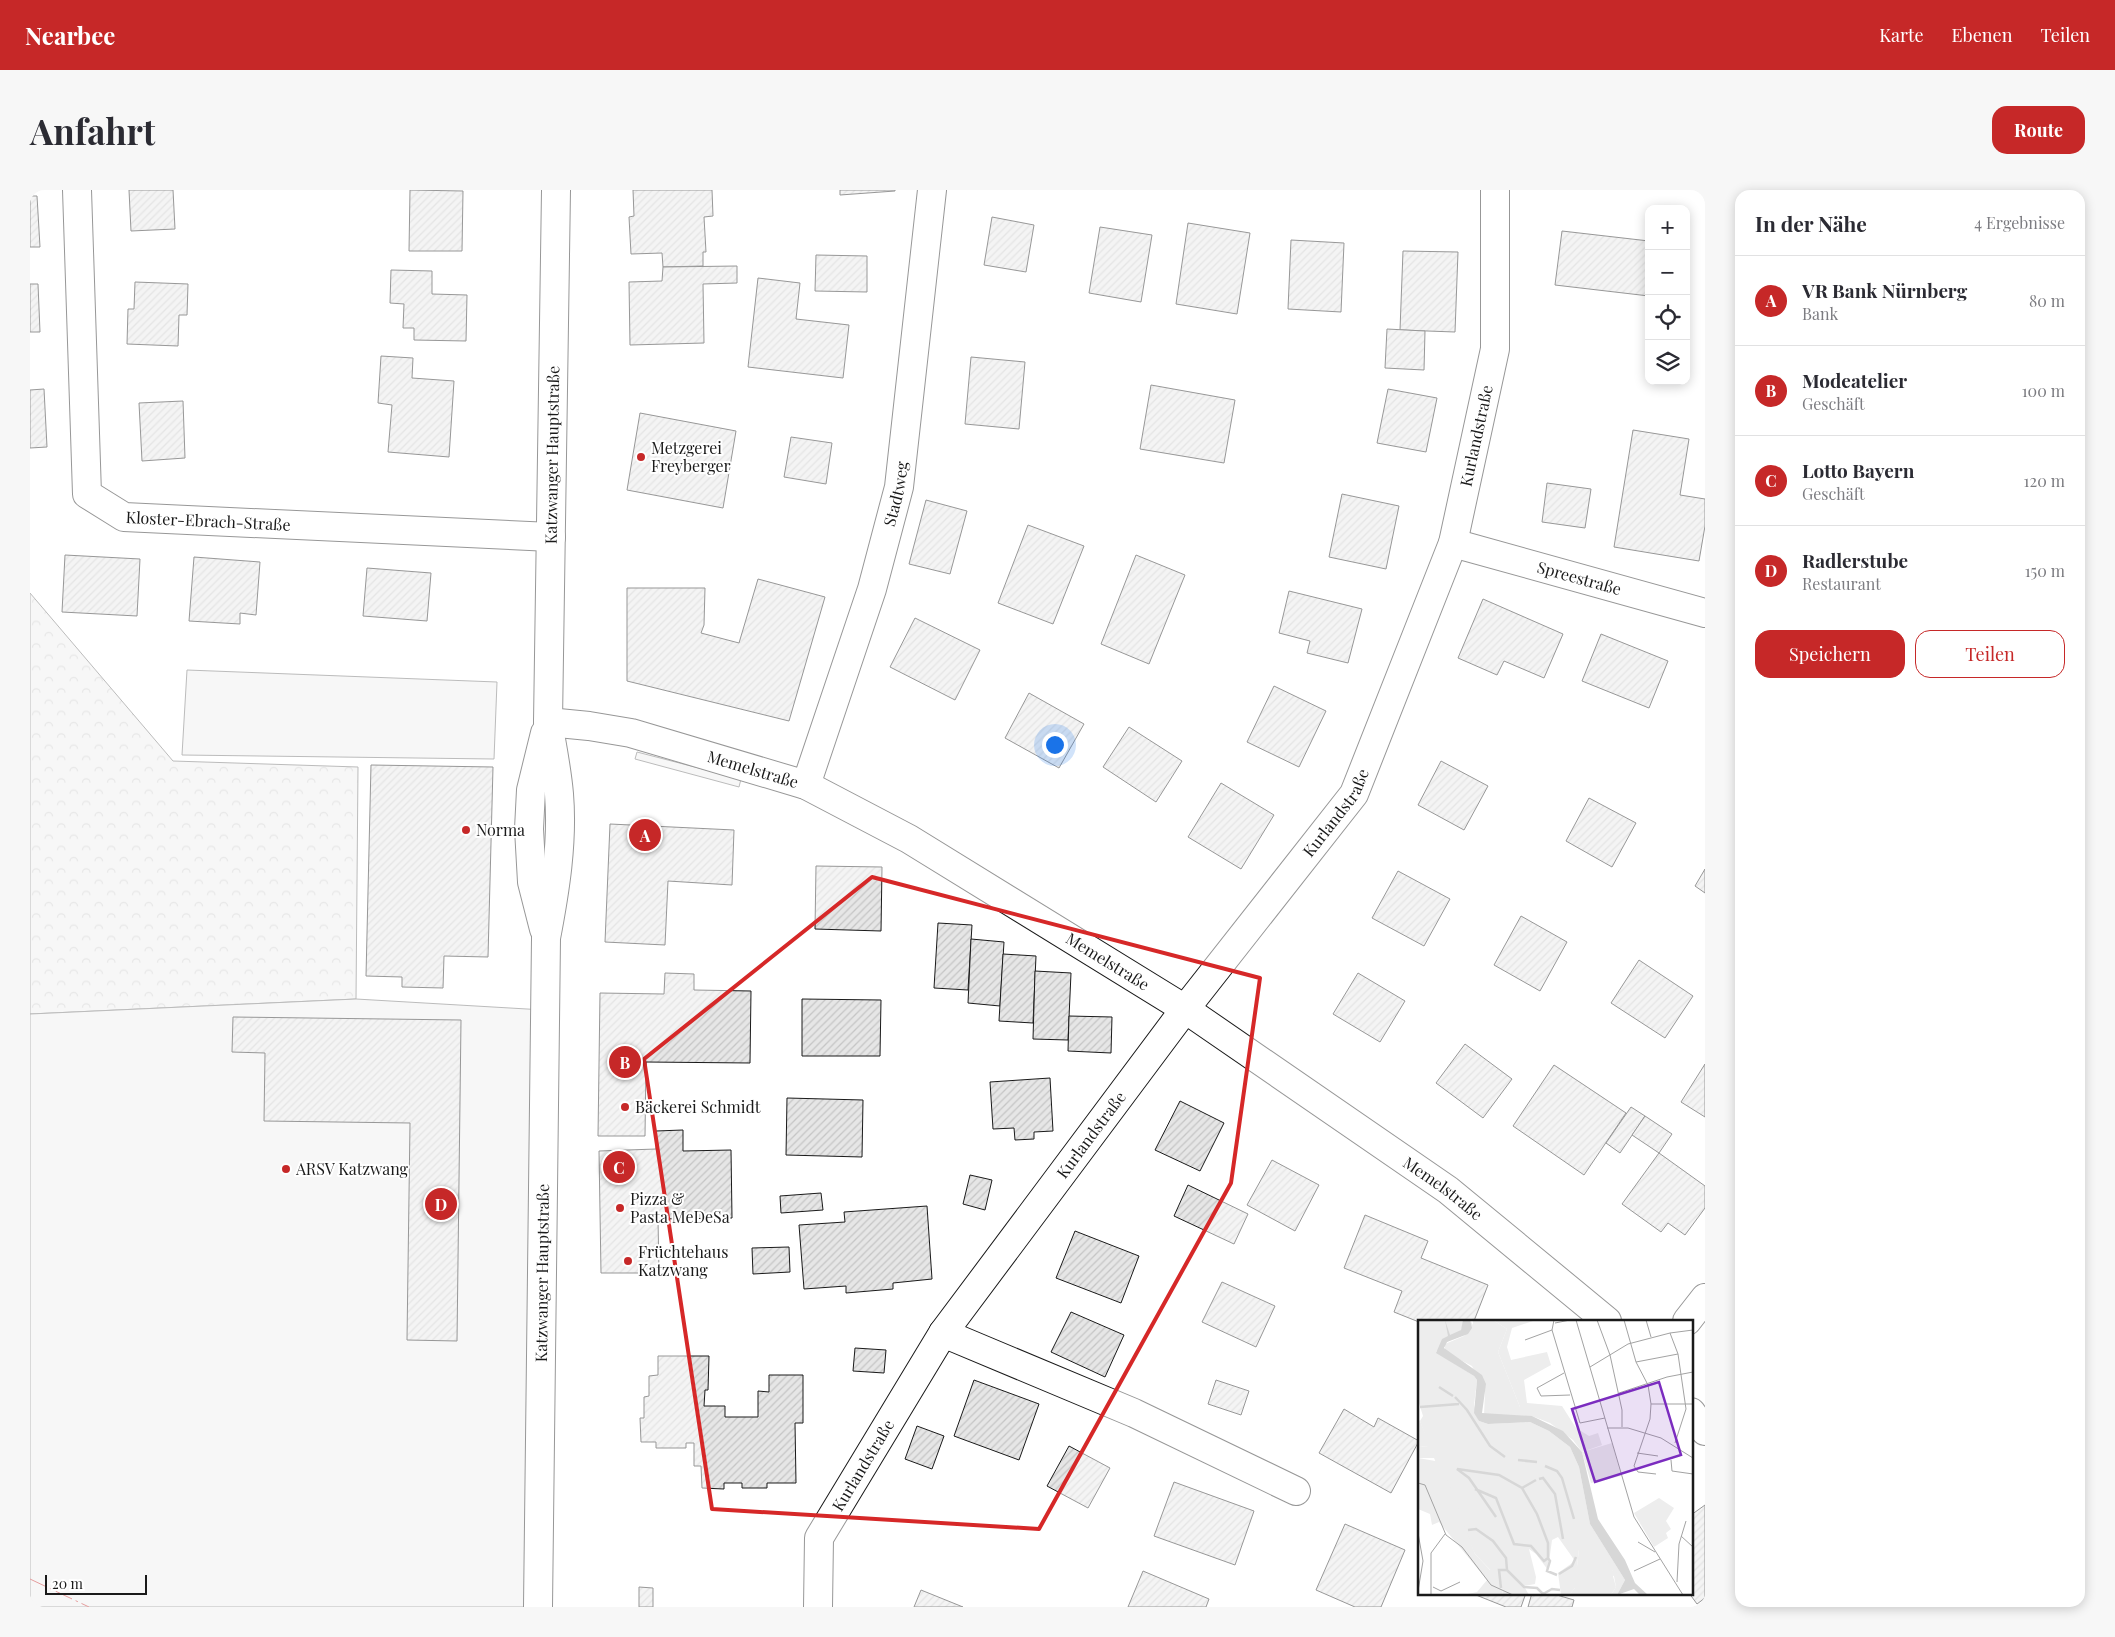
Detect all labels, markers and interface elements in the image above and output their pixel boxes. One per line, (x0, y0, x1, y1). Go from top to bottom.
text: Nearbee (25, 19, 115, 51)
text: Karte (1879, 23, 1924, 47)
text: Ebenen (1952, 23, 2012, 47)
text: Teilen (2040, 23, 2090, 47)
button: Route (1992, 106, 2085, 154)
text: Anfahrt (30, 107, 155, 154)
map controls (1645, 205, 1690, 385)
button: + (1645, 205, 1690, 250)
text: In der Nähe (1755, 209, 1867, 237)
text: 4 Ergebnisse (1974, 212, 2065, 233)
button: − (1645, 250, 1690, 295)
text: VR Bank Nürnberg (1802, 277, 1967, 303)
text: A (1766, 290, 1776, 311)
text: 80 m (2029, 290, 2065, 311)
button: locate (1645, 295, 1690, 340)
text: Bank (1802, 303, 1838, 324)
button: layers (1645, 340, 1690, 385)
street label: Katzwanger Hauptstraße (540, 366, 563, 544)
text: Modeatelier (1802, 367, 1907, 393)
text: B (1766, 380, 1776, 401)
text: 100 m (2022, 380, 2065, 401)
street label: Kurlandstraße (1455, 383, 1497, 488)
text: Geschäft (1802, 393, 1865, 414)
place label: Metzgerei Freyberger (651, 437, 731, 476)
marker: Metzgerei Freyberger (635, 451, 647, 463)
text: Lotto Bayern (1802, 457, 1914, 483)
street label: Stadtweg (878, 460, 912, 529)
text: C (1765, 470, 1777, 491)
text: 120 m (2024, 470, 2065, 491)
text: Geschäft (1802, 483, 1865, 504)
street label: Kloster-Ebrach-Straße (125, 506, 291, 535)
text: Radlerstube (1802, 547, 1908, 573)
street label: Spreestraße (1535, 556, 1624, 599)
text: D (1765, 560, 1777, 581)
text: 150 m (2025, 560, 2065, 581)
text: Restaurant (1802, 573, 1881, 594)
button: Speichern (1755, 630, 1905, 678)
button: Teilen (1915, 630, 2065, 678)
your location (1042, 732, 1068, 758)
street label: Memelstraße (705, 745, 801, 792)
street label: Kurlandstraße (1298, 766, 1373, 861)
pin: A (629, 816, 661, 854)
place label: Norma (476, 819, 525, 840)
marker: Norma (460, 824, 472, 836)
street label: Memelstraße (1062, 927, 1154, 995)
pin: B (609, 1043, 641, 1081)
street label: Kurlandstraße (1051, 1087, 1130, 1182)
place label: Bäckerei Schmidt (635, 1096, 761, 1117)
marker: Bäckerei Schmidt (619, 1101, 631, 1113)
pin: C (603, 1148, 635, 1186)
street label: Memelstraße (1399, 1151, 1487, 1224)
place label: ARSV Katzwang (295, 1158, 409, 1179)
marker: ARSV Katzwang (280, 1163, 292, 1175)
street label: Katzwanger Hauptstraße (530, 1184, 553, 1362)
pin: D (425, 1185, 457, 1223)
place label: Pizza & Pasta MeDeSa (630, 1188, 730, 1227)
marker: Pizza & Pasta MeDeSa (614, 1202, 626, 1214)
place label: Früchtehaus Katzwang (638, 1241, 728, 1280)
marker: Früchtehaus Katzwang (622, 1255, 634, 1267)
inset map (1418, 1320, 1692, 1594)
street label: Kurlandstraße (827, 1415, 898, 1515)
scale bar (45, 1572, 148, 1595)
text: 20 m (52, 1574, 83, 1593)

